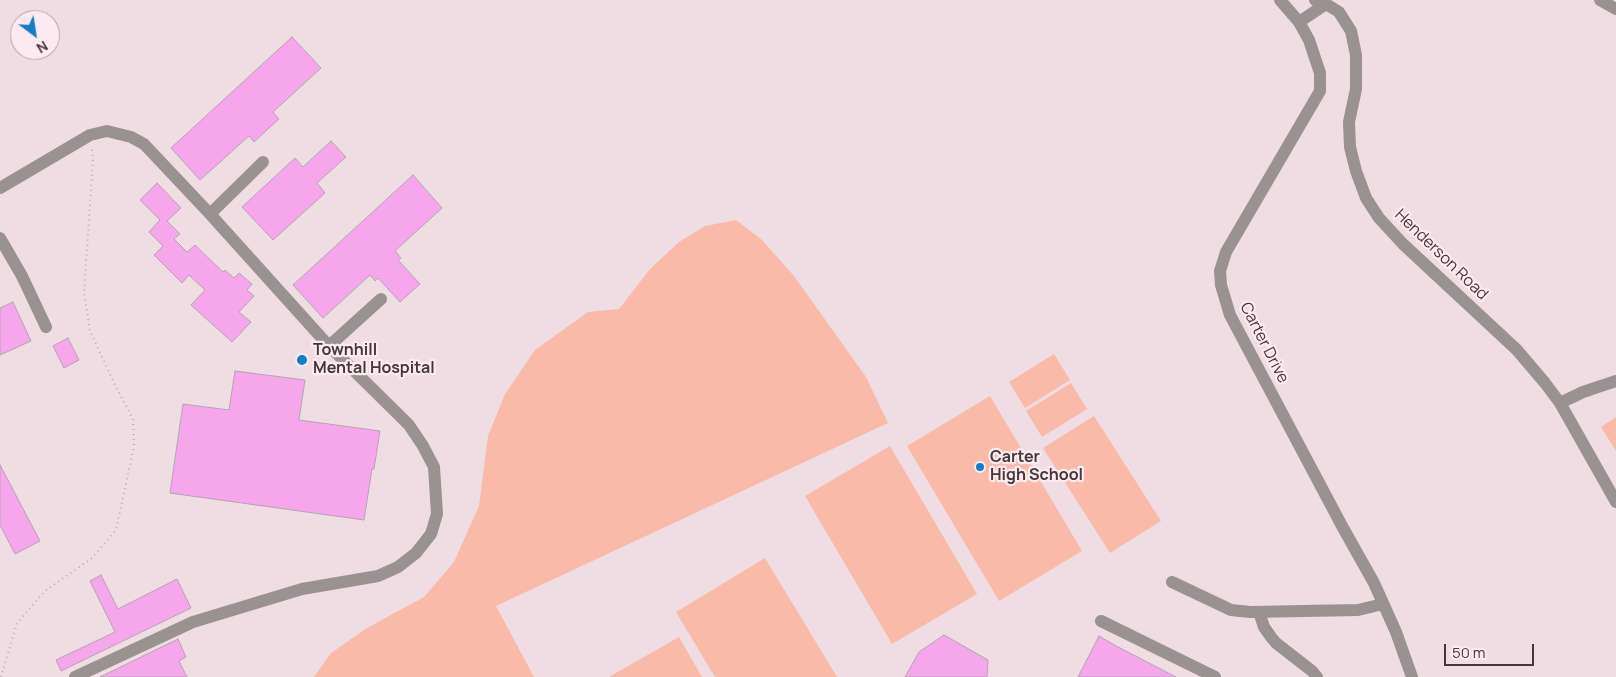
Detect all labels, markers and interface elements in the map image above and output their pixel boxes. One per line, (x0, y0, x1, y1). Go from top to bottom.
north arrow (10, 10, 60, 60)
text: N (33, 37, 52, 58)
street label: Henderson Road (1390, 206, 1492, 304)
street label: Carter Drive (1235, 299, 1293, 387)
place label: Townhill Mental Hospital (313, 341, 435, 379)
marker: Townhill Mental Hospital (295, 353, 309, 367)
place label: Carter High School (990, 448, 1083, 486)
marker: Carter High School (974, 461, 986, 473)
scale bar (1446, 634, 1536, 666)
text: 50 m (1452, 642, 1486, 663)

